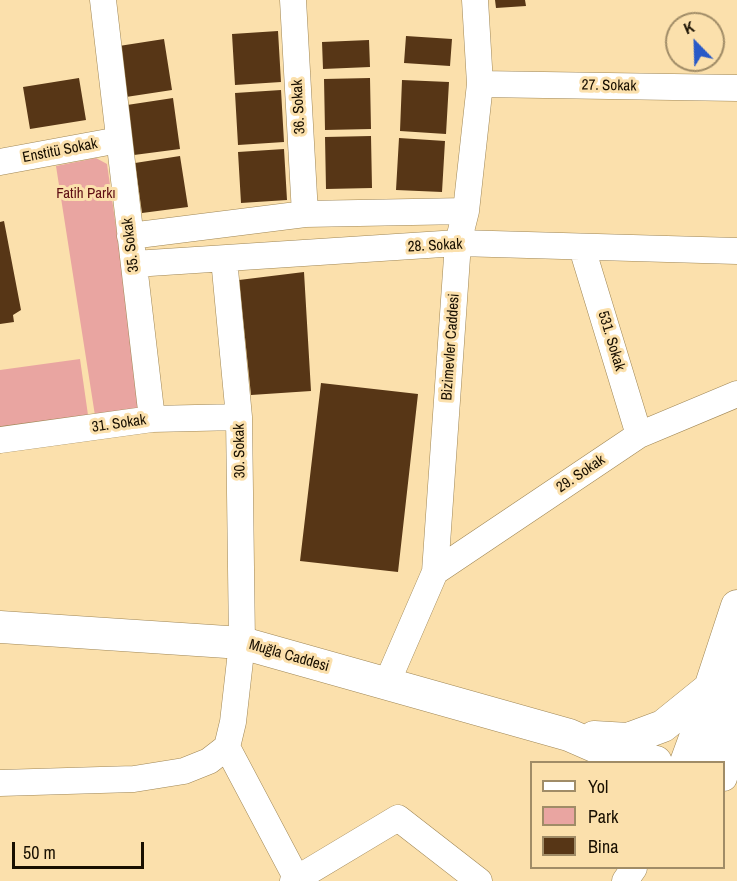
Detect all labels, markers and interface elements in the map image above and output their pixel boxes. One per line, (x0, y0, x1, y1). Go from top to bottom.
north arrow (665, 12, 725, 72)
text: K (680, 15, 697, 39)
street label: 27. Sokak (581, 77, 637, 95)
street label: 36. Sokak (289, 79, 309, 135)
street label: Enstitü Sokak (21, 135, 99, 167)
park label: Fatih Parkı (56, 185, 116, 203)
street label: 35. Sokak (119, 217, 143, 273)
street label: 28. Sokak (407, 236, 463, 256)
street label: Bizimevler Caddesi (438, 293, 464, 401)
street label: 531. Sokak (593, 309, 629, 373)
street label: 31. Sokak (91, 411, 147, 437)
street label: 30. Sokak (231, 423, 249, 479)
street label: 29. Sokak (553, 451, 609, 497)
street label: Muğla Caddesi (247, 636, 331, 676)
legend (530, 761, 725, 869)
text: Yol (588, 774, 608, 799)
text: Park (588, 804, 618, 829)
scale bar (15, 830, 147, 868)
text: Bina (588, 834, 618, 859)
text: 50 m (23, 840, 56, 865)

